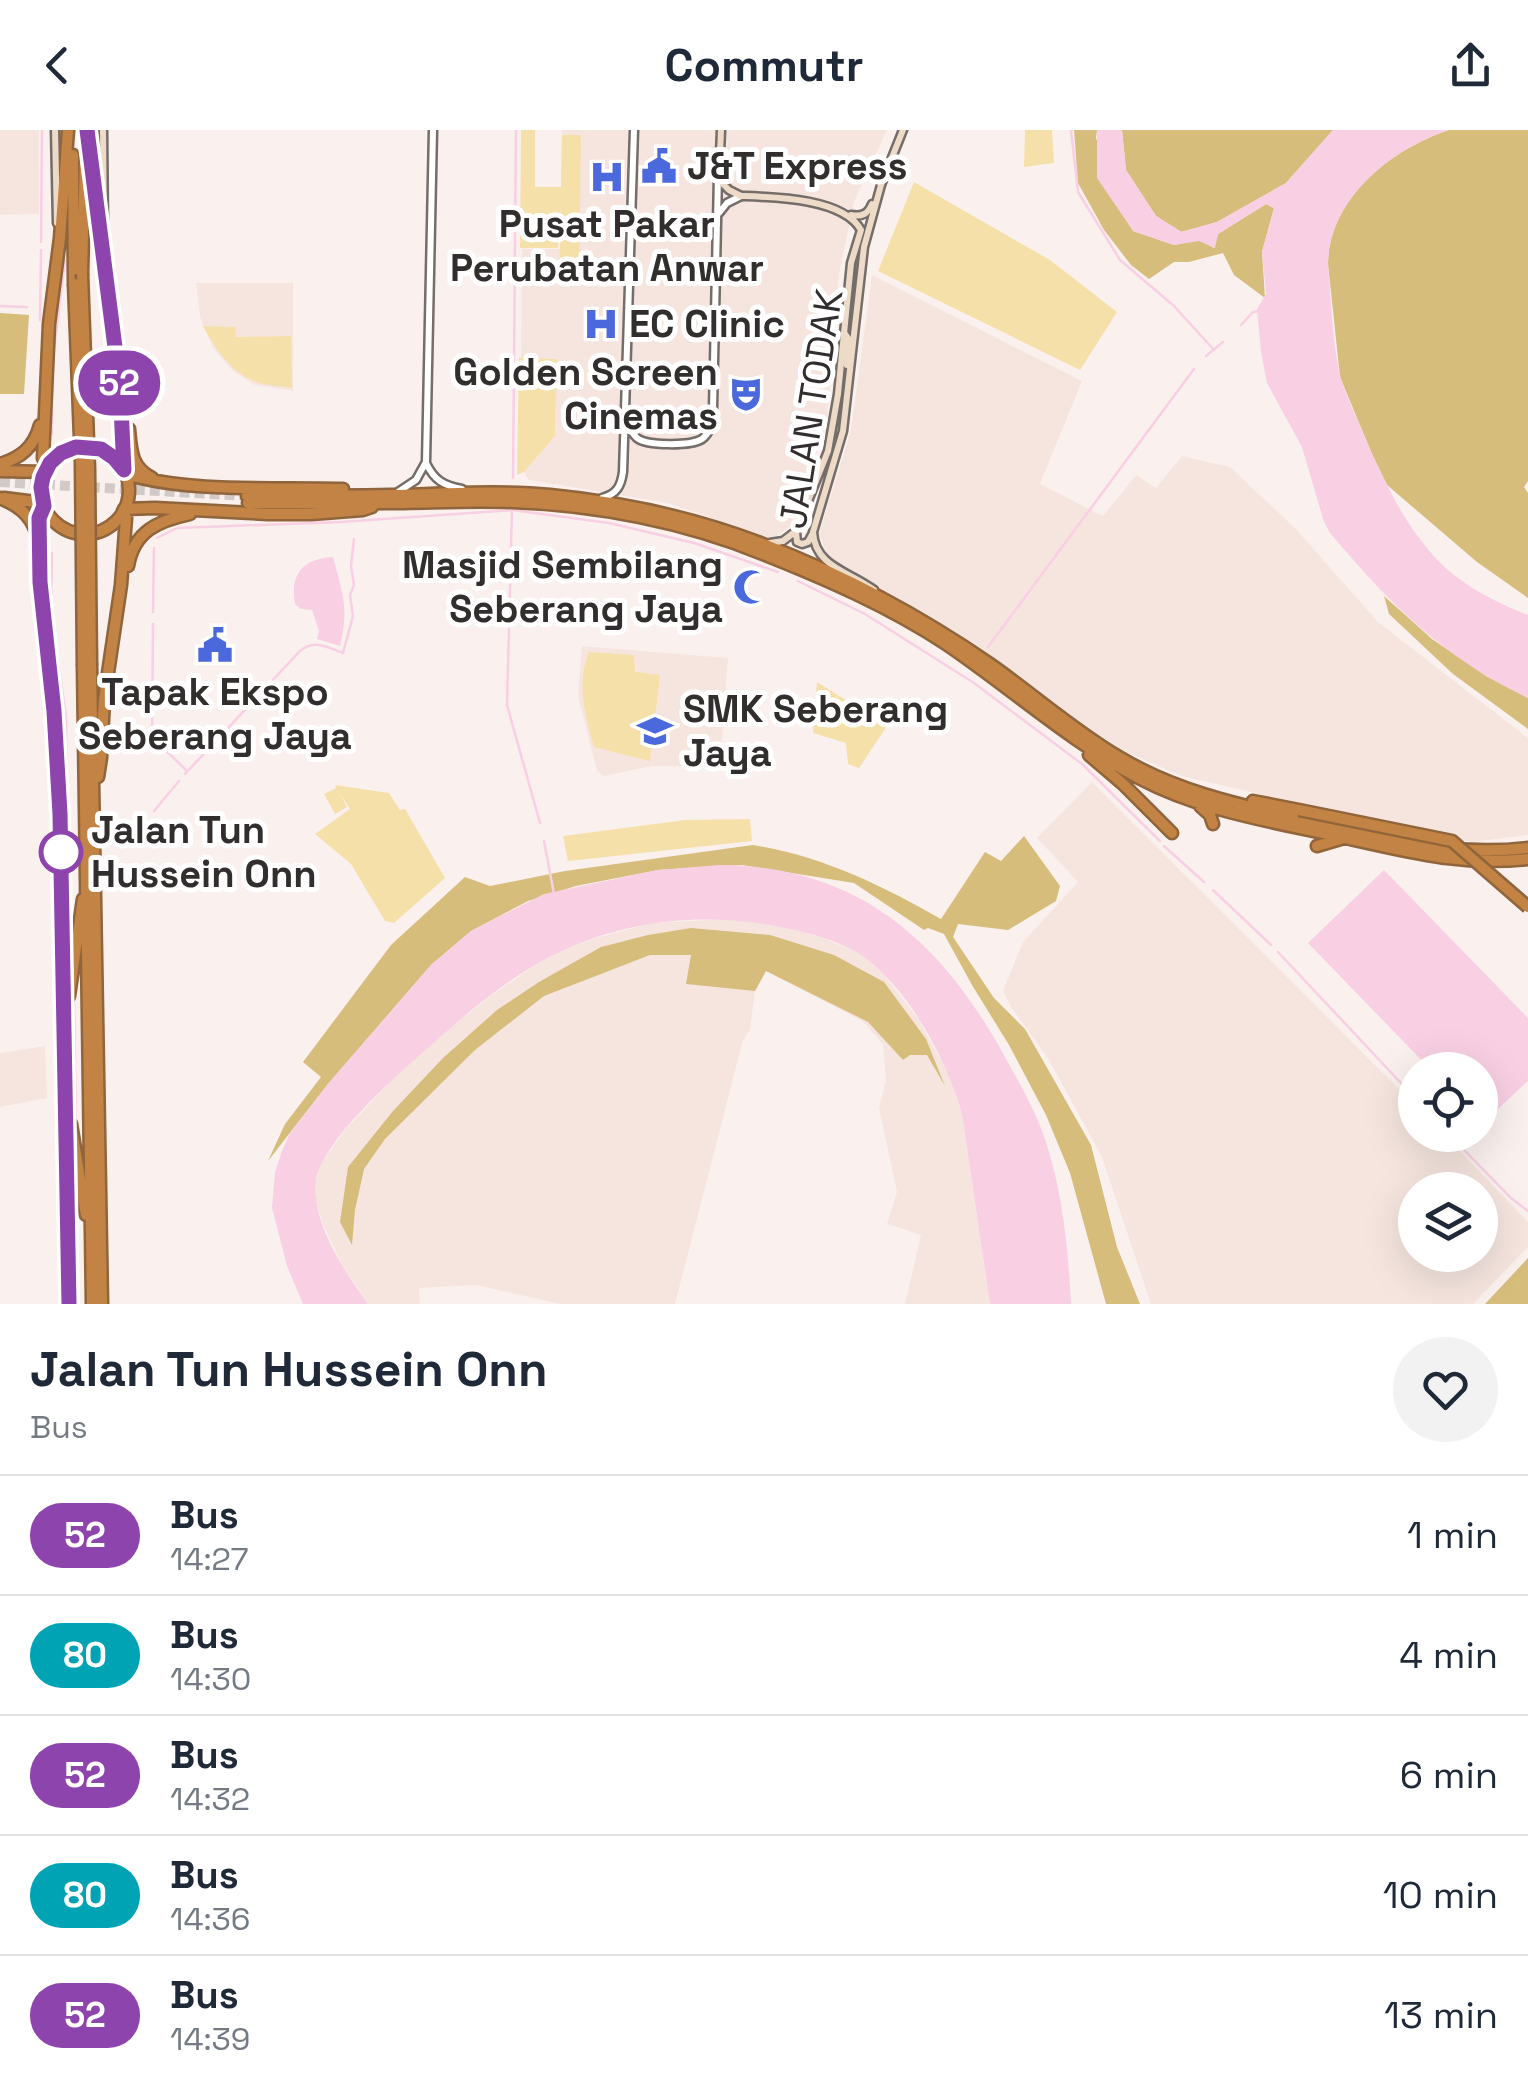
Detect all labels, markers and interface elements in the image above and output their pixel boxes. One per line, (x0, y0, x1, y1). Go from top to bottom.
text: Commutr (664, 37, 864, 94)
icon: back (30, 38, 85, 93)
icon: share (1443, 38, 1498, 93)
place label: J&T Express (687, 142, 907, 190)
public building icon: J&T Express (640, 147, 678, 185)
hospital icon: Pusat Pakar Perubatan Anwar (588, 158, 626, 196)
place label: Pusat Pakar Perubatan Anwar (450, 200, 764, 292)
street label: JALAN TODAK (768, 286, 854, 532)
place label: EC Clinic (629, 300, 785, 348)
hospital icon: EC Clinic (582, 305, 620, 343)
place label: Golden Screen Cinemas (453, 348, 718, 440)
line badge: 52 (74, 350, 164, 416)
text: 52 (98, 361, 140, 405)
theatre icon: Golden Screen Cinemas (727, 375, 765, 413)
place label: Masjid Sembilang Seberang Jaya (402, 541, 723, 633)
mosque icon: Masjid Sembilang Seberang Jaya (732, 568, 770, 606)
public building icon: Tapak Ekspo Seberang Jaya (196, 626, 234, 664)
place label: Tapak Ekspo Seberang Jaya (78, 668, 352, 760)
place label: SMK Seberang Jaya (683, 685, 948, 777)
school or university icon: SMK Seberang Jaya (636, 712, 674, 750)
place label: Jalan Tun Hussein Onn (91, 806, 317, 898)
marker: Jalan Tun Hussein Onn (40, 831, 82, 873)
map controls (1398, 1052, 1498, 1272)
button: locate (1398, 1052, 1498, 1152)
button: layers (1398, 1172, 1498, 1272)
button: heart (1393, 1337, 1498, 1442)
text: Jalan Tun Hussein Onn (30, 1339, 548, 1400)
text: Bus (30, 1407, 88, 1447)
text: Bus (170, 1491, 239, 1539)
text: 1 min (1407, 1511, 1498, 1559)
text: 52 (64, 1513, 106, 1557)
text: 14:27 (170, 1539, 249, 1579)
text: Bus (170, 1611, 239, 1659)
text: 4 min (1399, 1631, 1498, 1679)
text: 80 (63, 1633, 107, 1677)
text: 14:30 (170, 1659, 251, 1699)
text: Bus (170, 1731, 239, 1779)
text: 6 min (1400, 1751, 1498, 1799)
text: 52 (64, 1753, 106, 1797)
text: 14:32 (170, 1779, 250, 1819)
text: Bus (170, 1851, 239, 1899)
text: 10 min (1383, 1871, 1498, 1919)
text: 80 (63, 1873, 107, 1917)
text: 14:36 (170, 1899, 250, 1939)
text: Bus (170, 1971, 239, 2019)
text: 13 min (1384, 1991, 1498, 2039)
text: 52 (64, 1993, 106, 2037)
text: 14:39 (170, 2019, 250, 2059)

